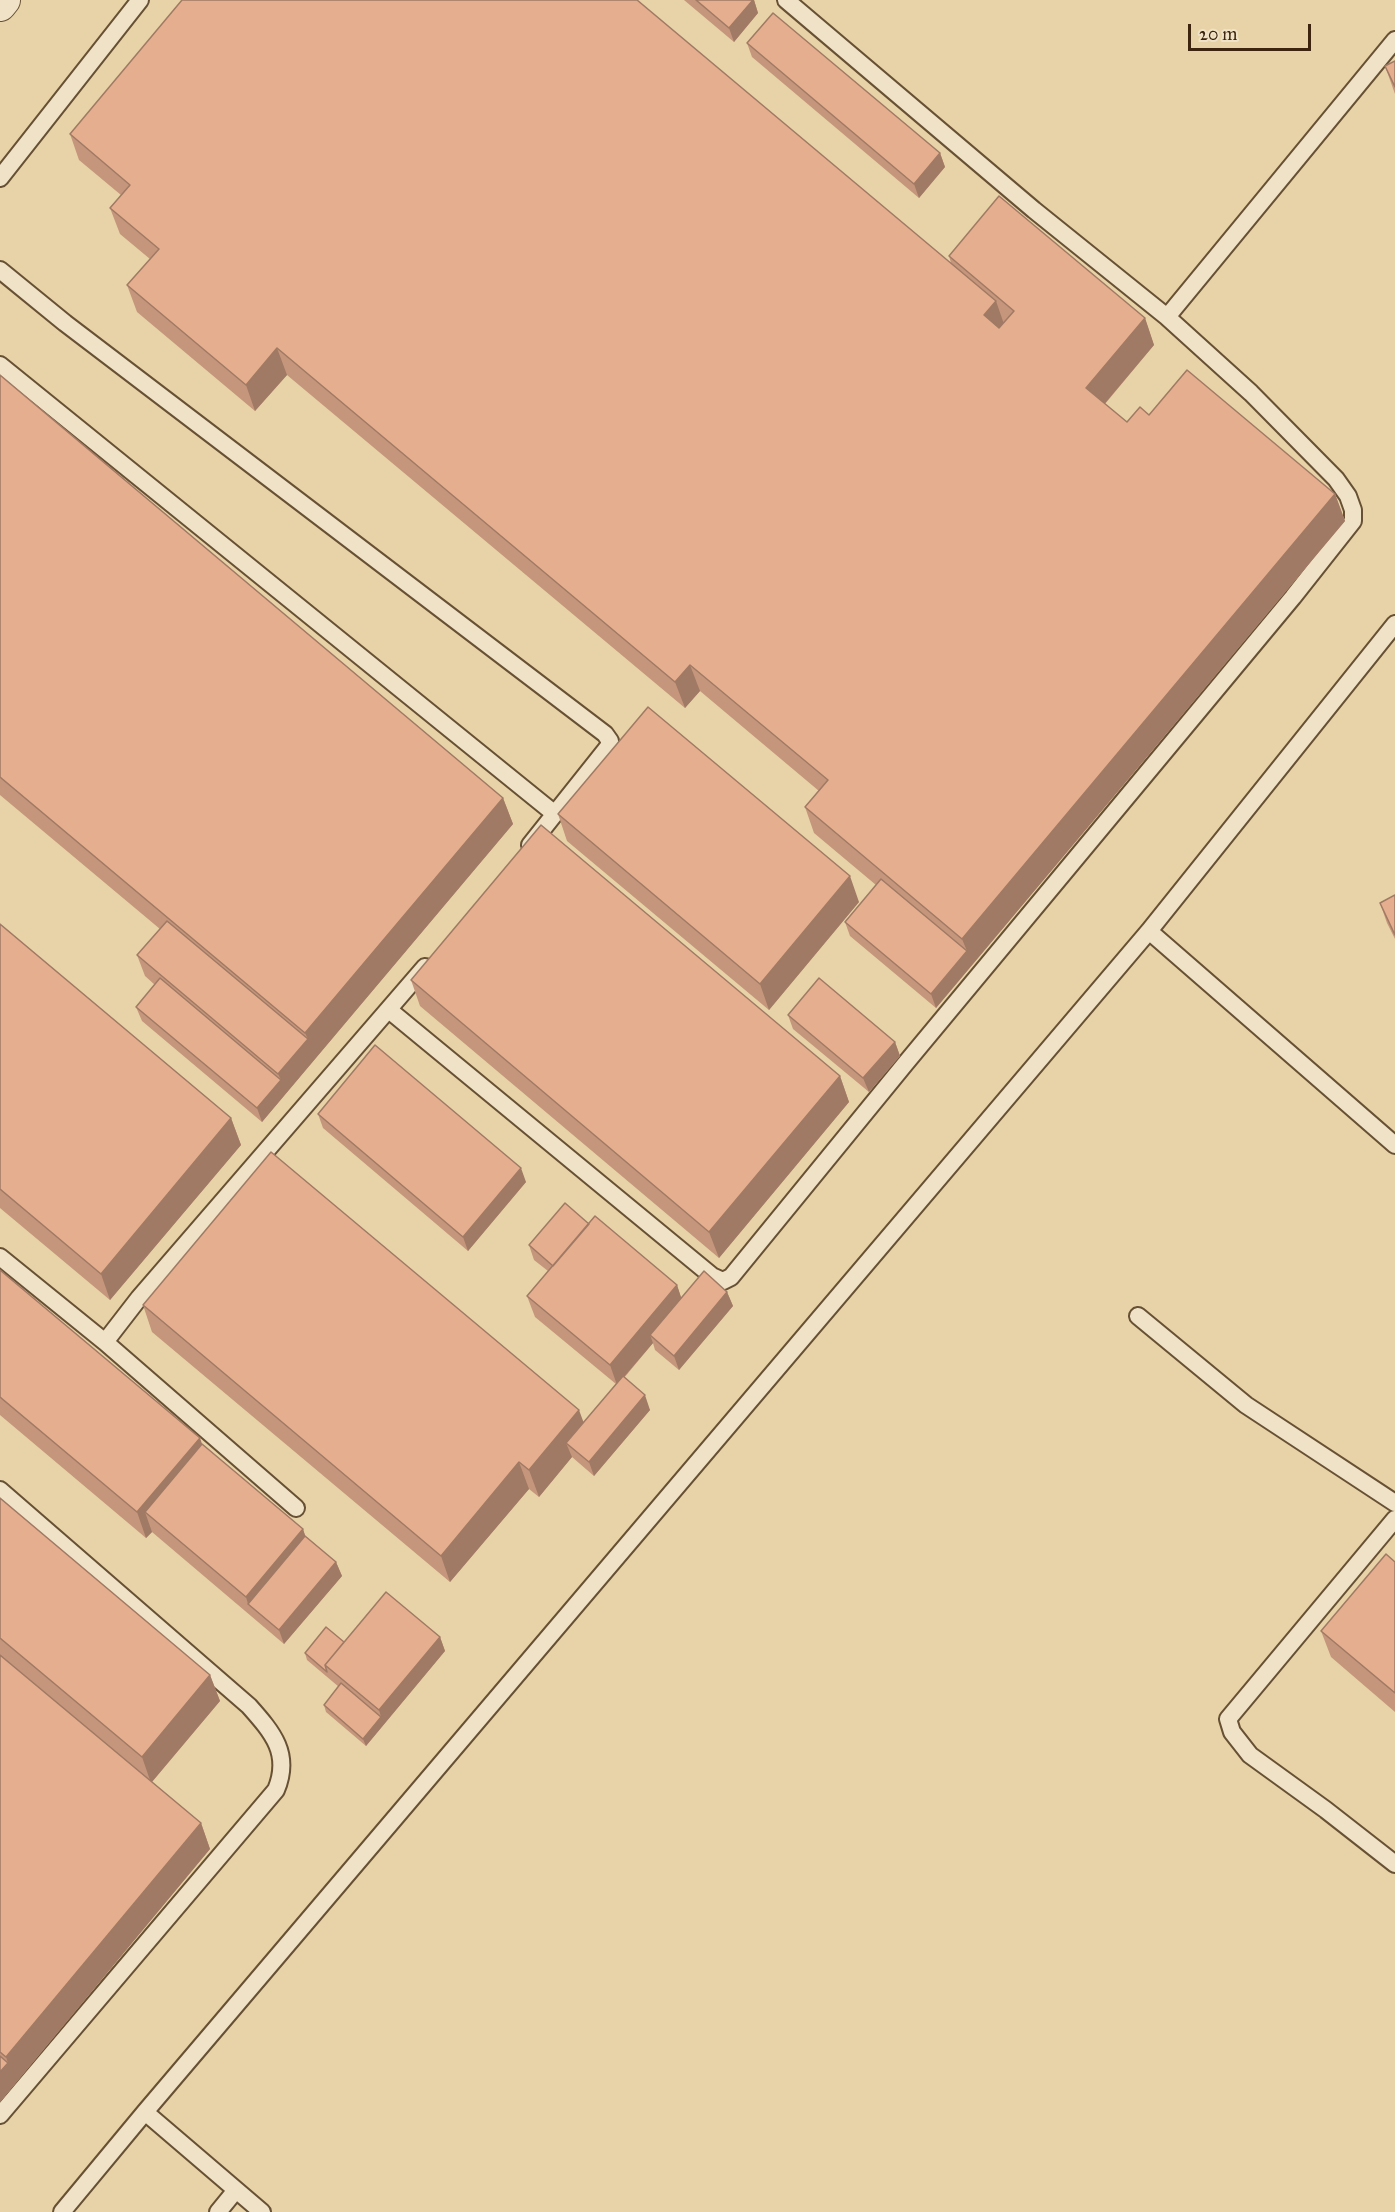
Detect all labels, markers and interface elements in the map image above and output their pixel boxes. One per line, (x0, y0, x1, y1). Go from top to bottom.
scale bar (1191, 12, 1314, 50)
text: 20 m (1199, 23, 1237, 45)

